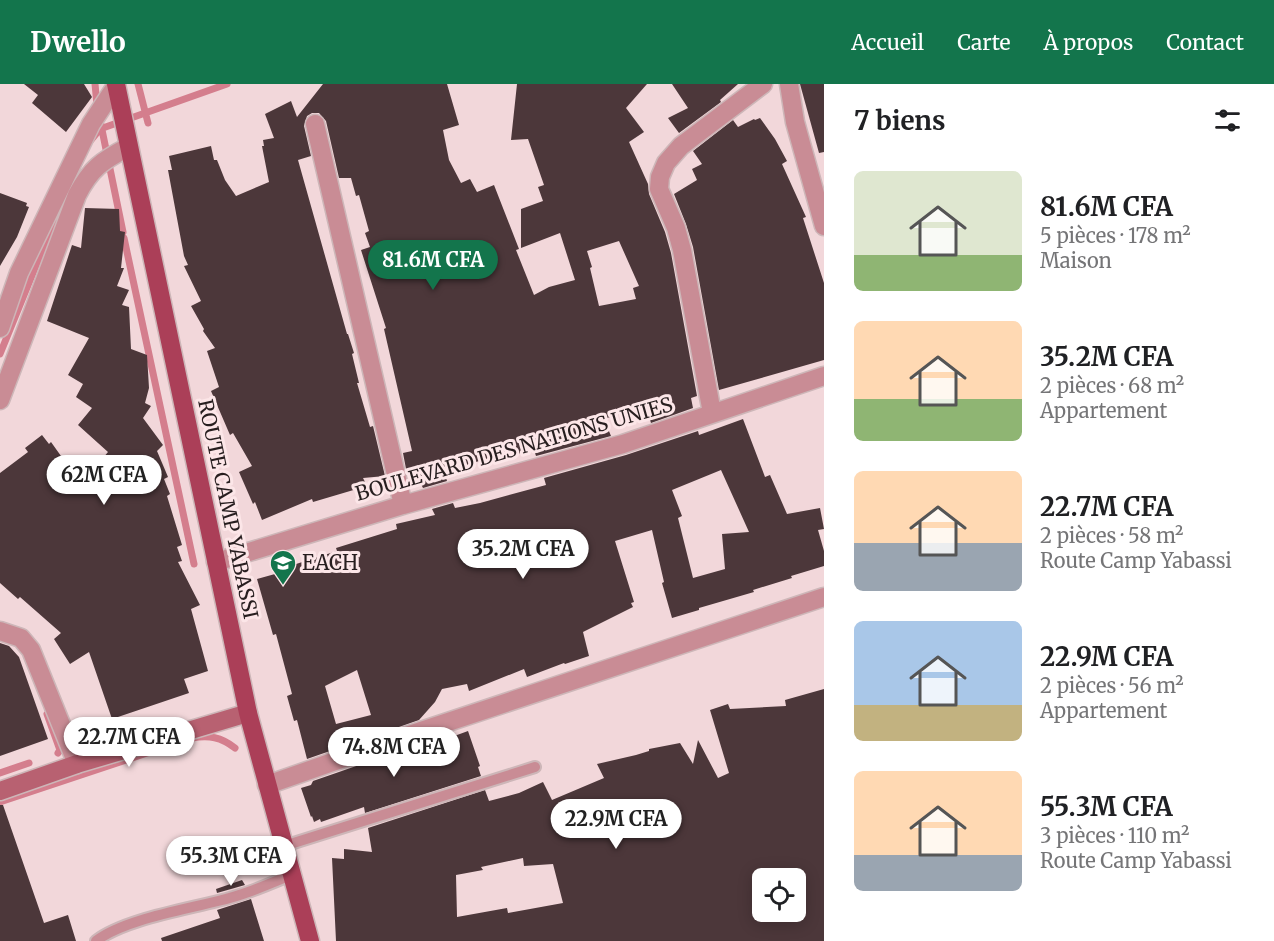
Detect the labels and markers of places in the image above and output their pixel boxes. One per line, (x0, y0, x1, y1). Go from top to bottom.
pin: 81.6M CFA (364, 240, 502, 291)
pin: 62M CFA (49, 455, 159, 506)
pin: 35.2M CFA (454, 529, 592, 580)
school or university icon: EACH (268, 548, 298, 586)
place label: EACH (302, 550, 358, 575)
pin: 22.7M CFA (60, 717, 198, 768)
pin: 74.8M CFA (325, 727, 463, 778)
pin: 22.9M CFA (547, 799, 685, 850)
pin: 55.3M CFA (162, 836, 300, 887)

